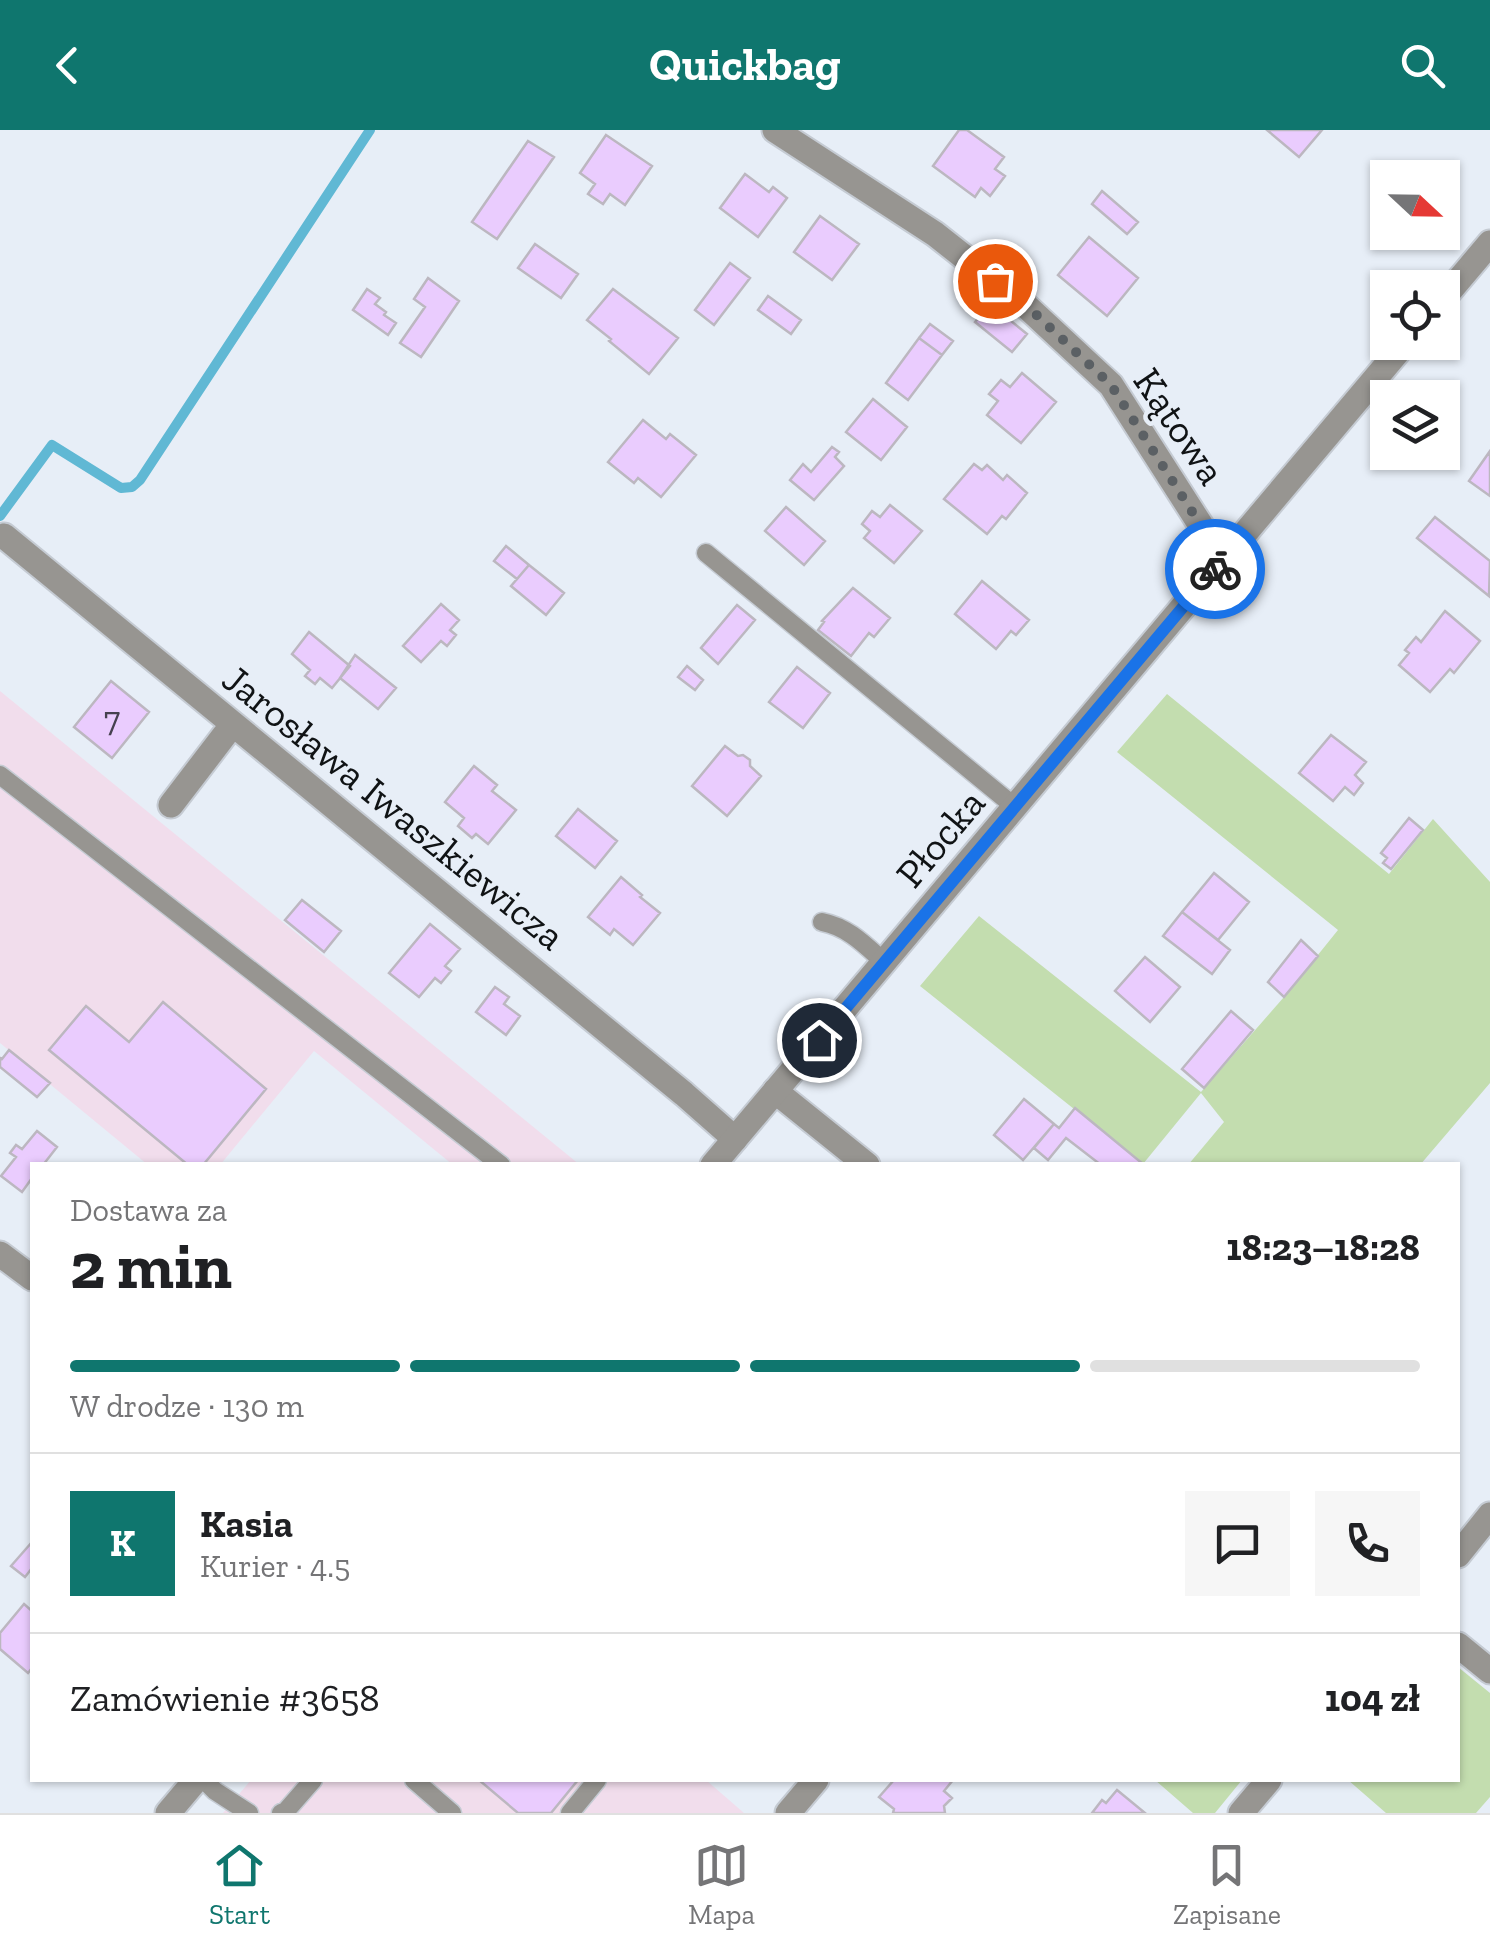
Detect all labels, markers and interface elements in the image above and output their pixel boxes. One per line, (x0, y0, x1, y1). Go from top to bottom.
icon: back (40, 38, 95, 93)
text: Quickbag (649, 38, 841, 92)
icon: search (1395, 38, 1450, 93)
north arrow (1370, 160, 1460, 250)
map controls (1370, 160, 1460, 470)
pin (953, 239, 1038, 324)
icon: bag (968, 254, 1023, 309)
button: locate (1370, 270, 1460, 360)
street label: Kątowa (1124, 359, 1236, 493)
button: layers (1370, 380, 1460, 470)
courier (1165, 519, 1265, 619)
icon: bike (1188, 542, 1243, 597)
street label: Jarosława Iwaszkiewicza (213, 654, 575, 960)
house number: 7 (104, 698, 120, 740)
street label: Płocka (885, 779, 995, 897)
pin (777, 998, 862, 1083)
icon: home (792, 1013, 847, 1068)
text: Dostawa za (70, 1191, 227, 1229)
text: 18:23–18:28 (1226, 1224, 1420, 1270)
text: 2 min (70, 1227, 232, 1305)
text: W drodze · 130 m (70, 1387, 304, 1425)
button: chat (1185, 1491, 1290, 1596)
button: phone (1315, 1491, 1420, 1596)
text: Kasia (200, 1501, 293, 1547)
text: K (110, 1520, 135, 1566)
text: Kurier · 4.5 (200, 1547, 351, 1585)
text: Zamówienie #3658 (70, 1675, 380, 1721)
text: 104 zł (1325, 1675, 1420, 1721)
tab: Start (209, 1838, 270, 1931)
tab: Mapa (688, 1838, 755, 1931)
tab: Zapisane (1173, 1838, 1281, 1931)

